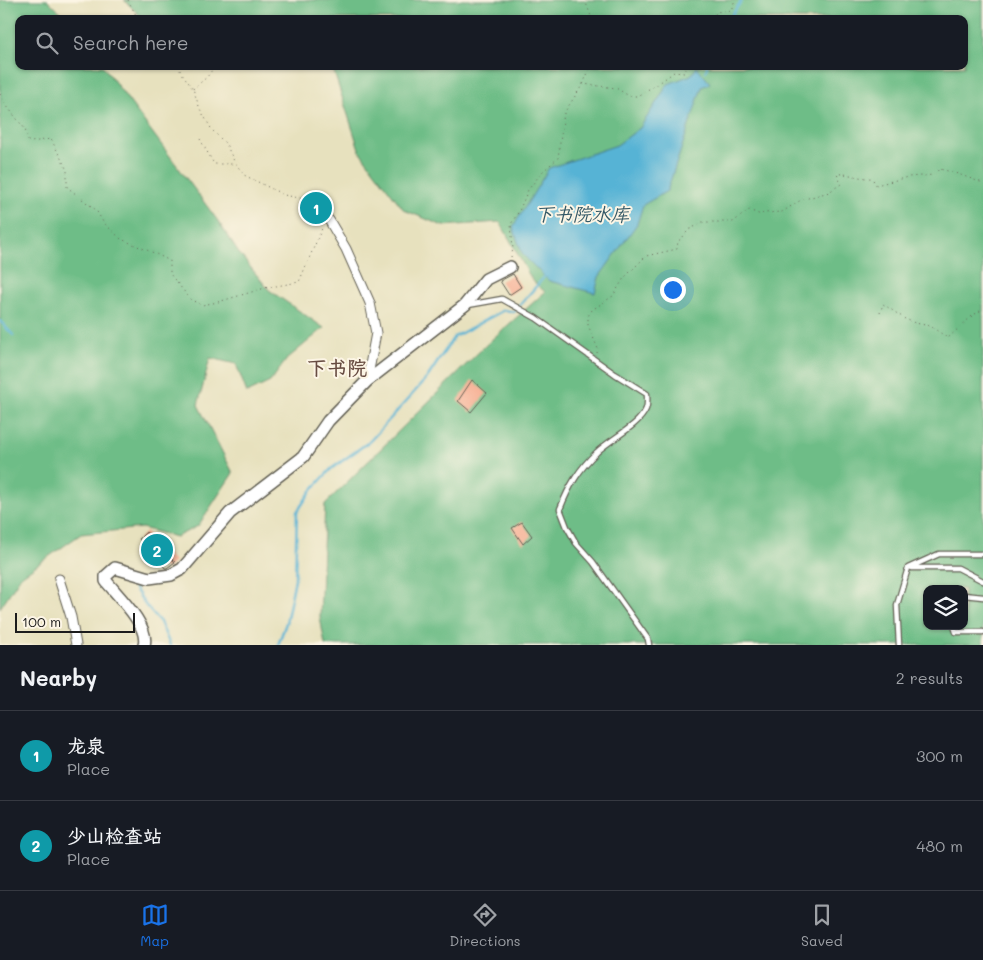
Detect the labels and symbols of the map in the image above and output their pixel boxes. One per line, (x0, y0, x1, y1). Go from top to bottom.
pin: 1 (300, 189, 332, 227)
water label: 下书院水库 (534, 201, 631, 226)
your location (660, 277, 686, 303)
district label: 下书院 (307, 354, 367, 380)
pin: 2 (141, 531, 173, 569)
scale bar (15, 610, 135, 633)

